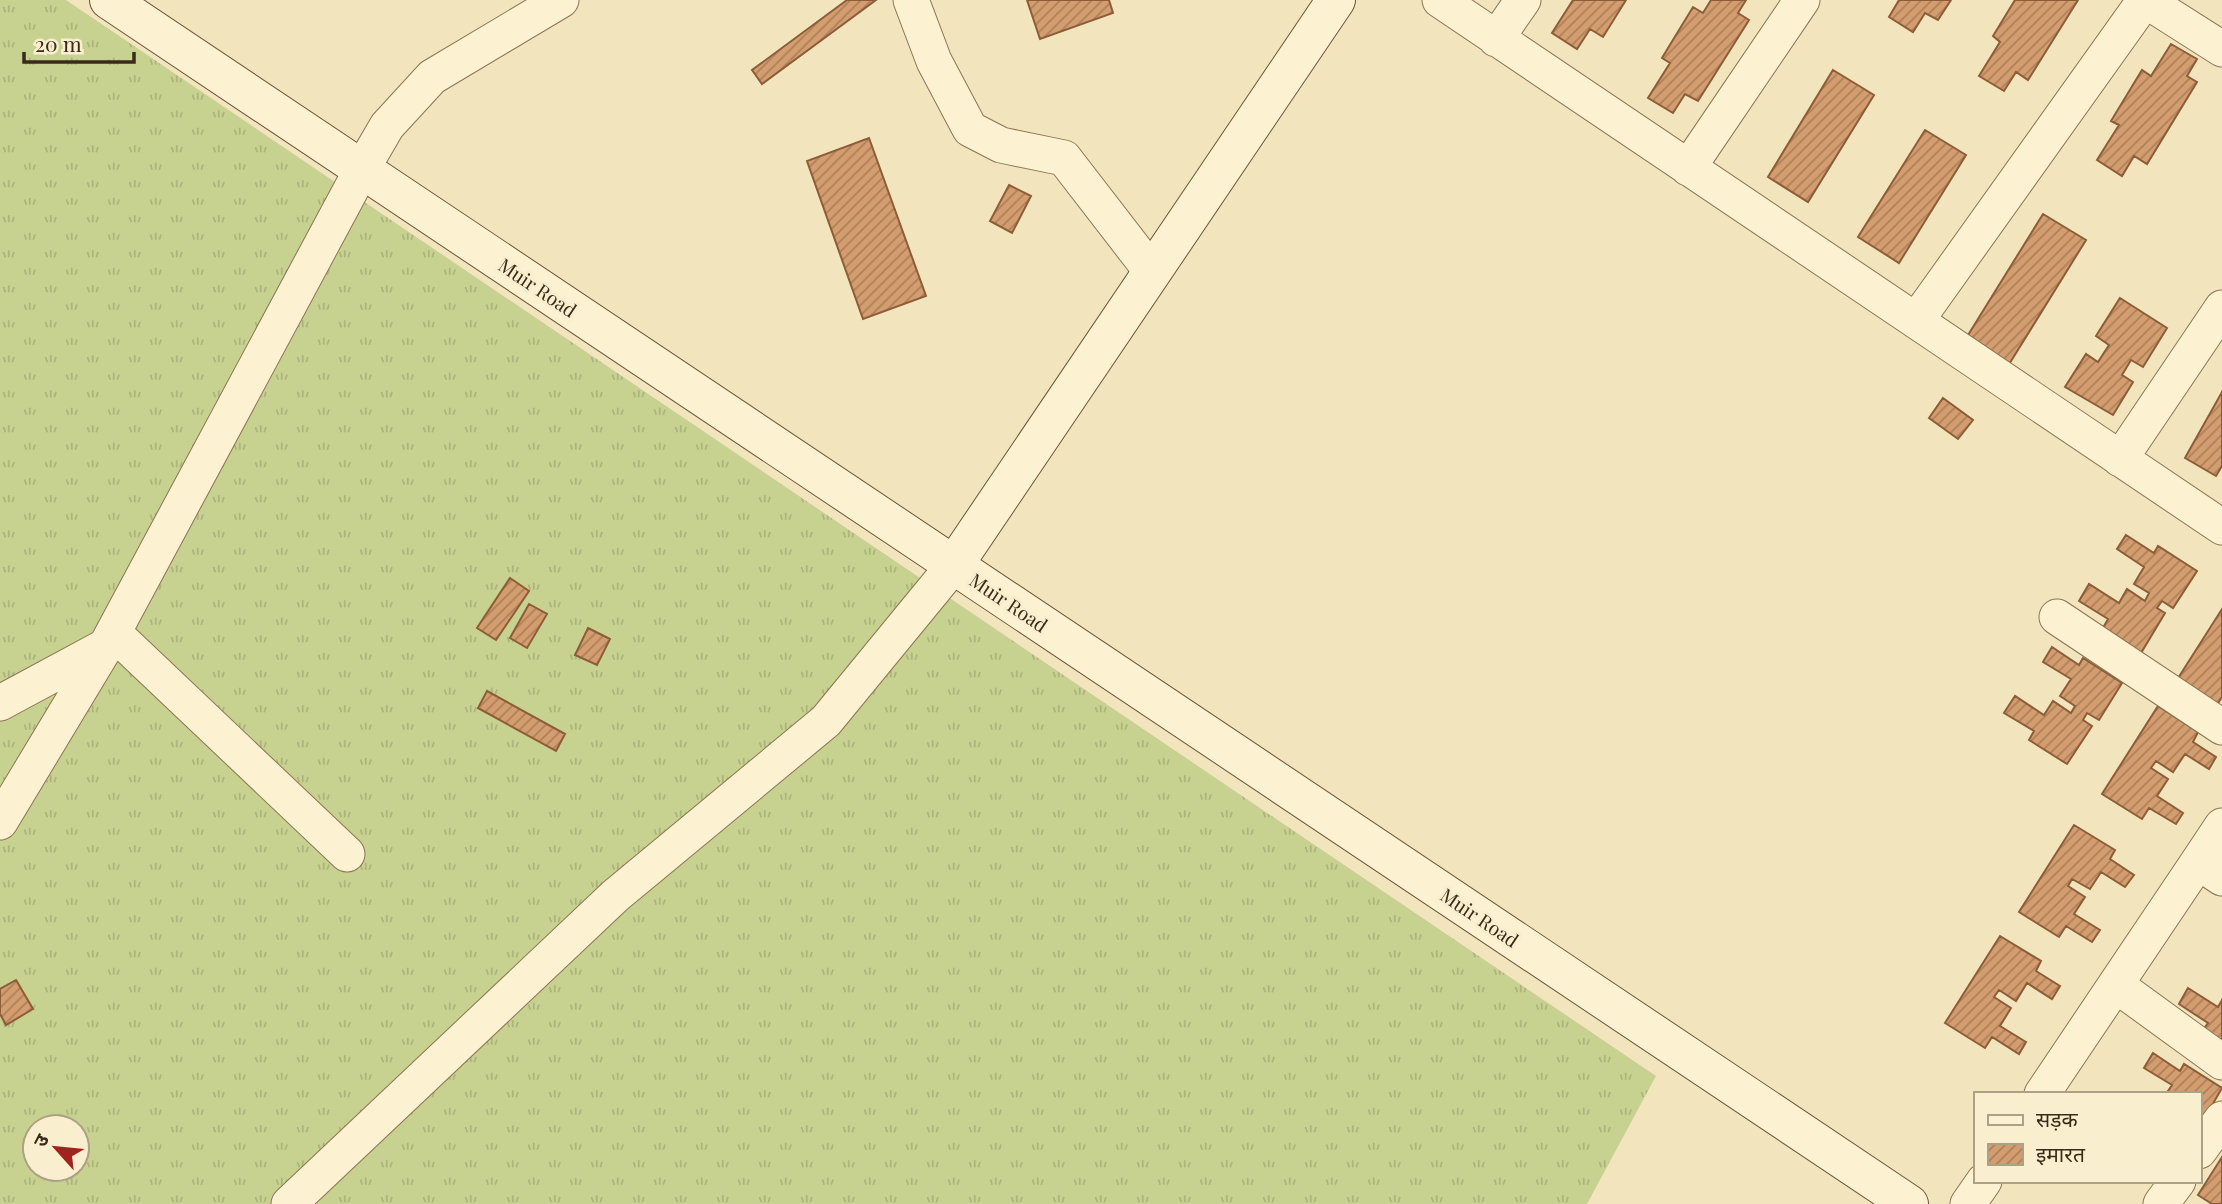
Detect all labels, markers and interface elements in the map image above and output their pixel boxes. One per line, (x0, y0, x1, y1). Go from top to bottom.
scale bar (24, 21, 135, 65)
text: 20 m (35, 29, 82, 57)
street label: Muir Road (494, 251, 582, 323)
street label: Muir Road (965, 566, 1053, 638)
street label: Muir Road (1436, 881, 1524, 953)
legend (1974, 1092, 2201, 1183)
text: सड़क (2036, 1104, 2078, 1132)
north arrow (21, 1113, 91, 1183)
text: उ (26, 1128, 54, 1151)
text: इमारत (2036, 1139, 2086, 1167)

